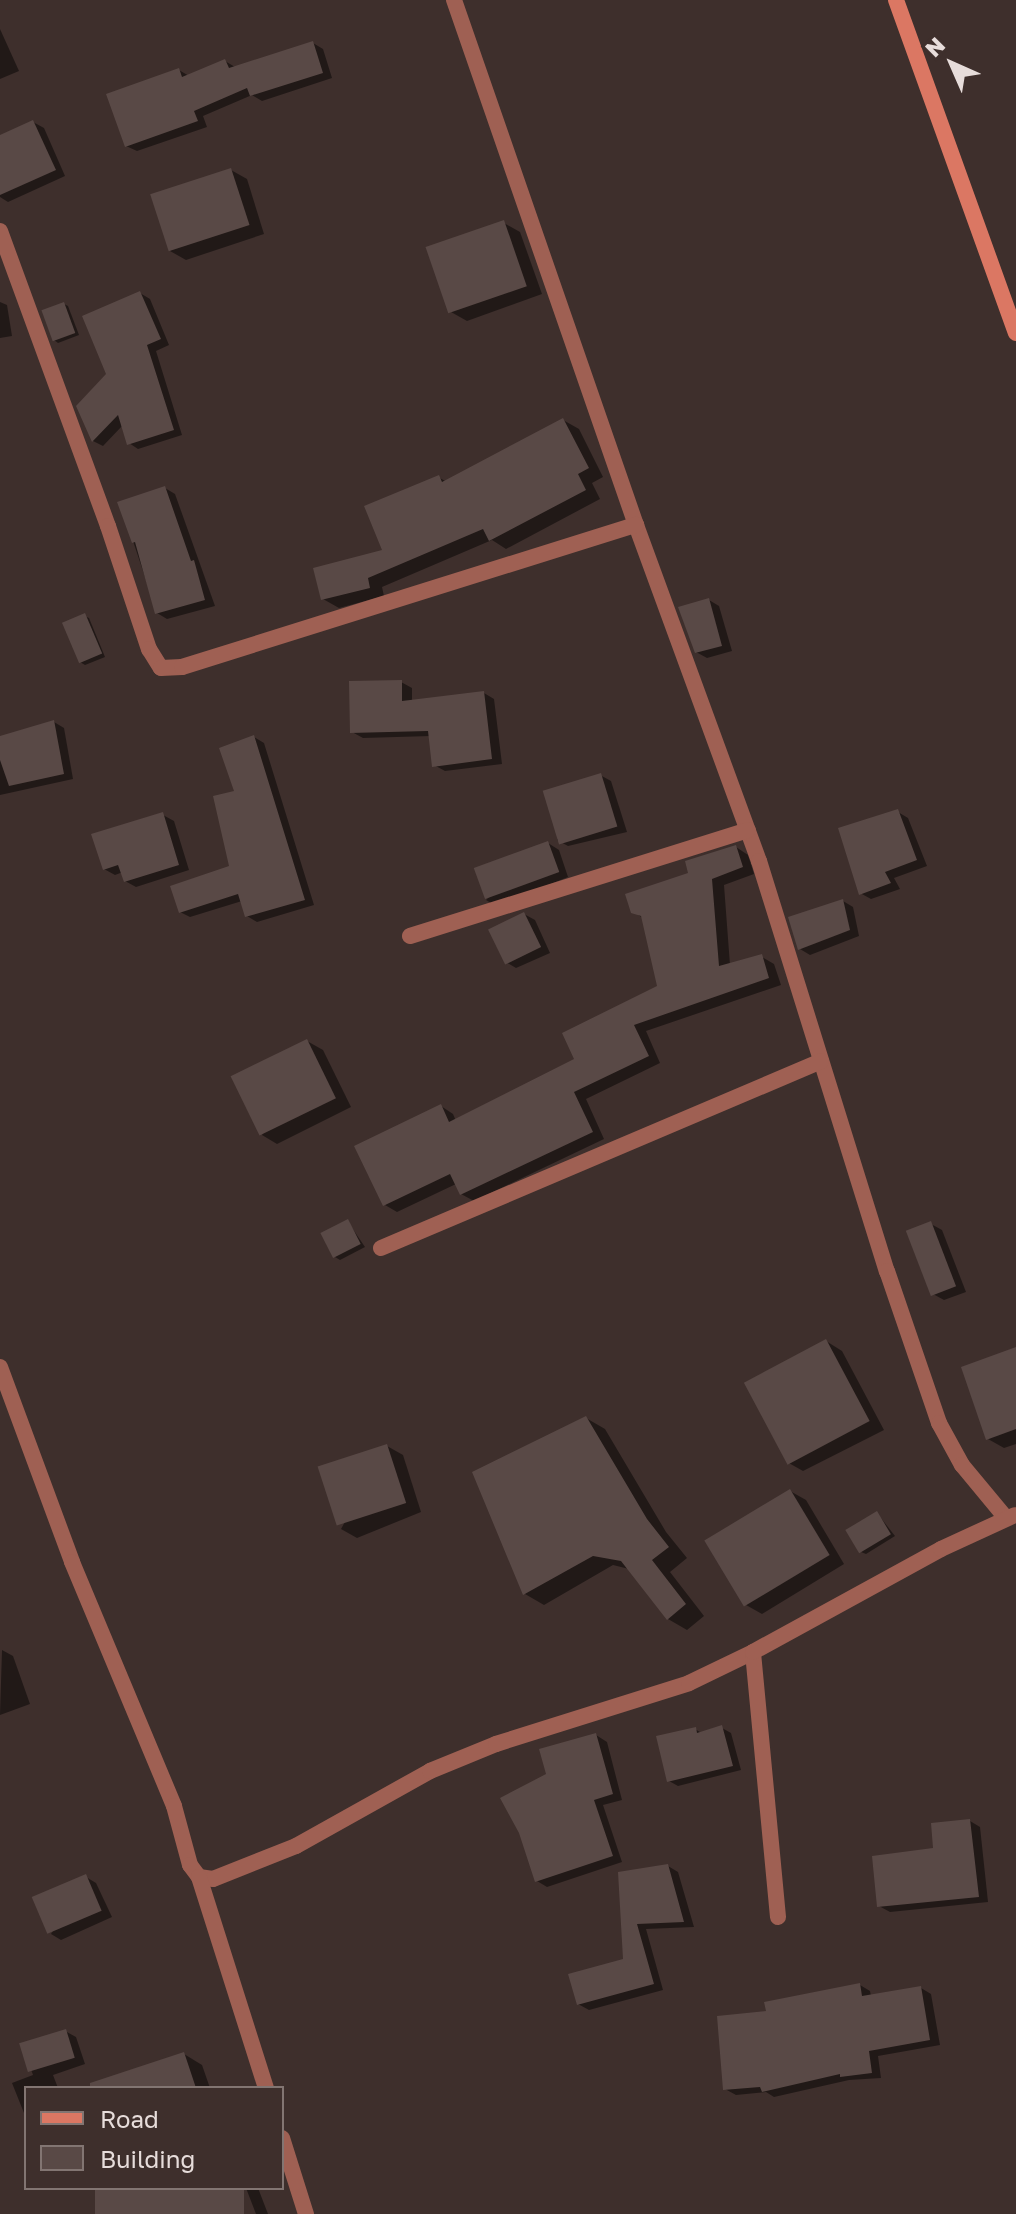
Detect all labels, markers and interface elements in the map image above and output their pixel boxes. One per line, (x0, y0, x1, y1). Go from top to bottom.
north arrow (912, 24, 992, 104)
text: N (919, 31, 950, 62)
legend (24, 2086, 284, 2190)
text: Road (100, 2104, 159, 2133)
text: Building (100, 2144, 195, 2173)

